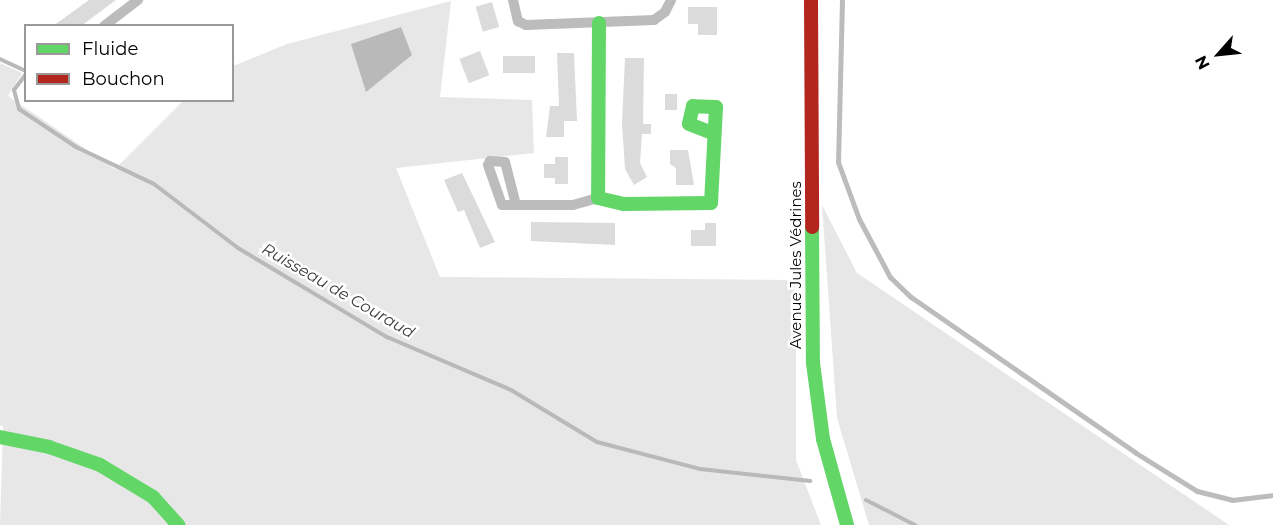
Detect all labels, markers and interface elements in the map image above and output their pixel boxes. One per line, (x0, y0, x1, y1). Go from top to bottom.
legend (24, 24, 234, 102)
north arrow (1189, 24, 1249, 84)
text: Fluide (82, 38, 138, 60)
text: N (1191, 52, 1214, 72)
text: Bouchon (82, 68, 165, 90)
street label: Avenue Jules Védrines (787, 181, 805, 349)
water label: Ruisseau de Couraud (258, 239, 418, 343)

